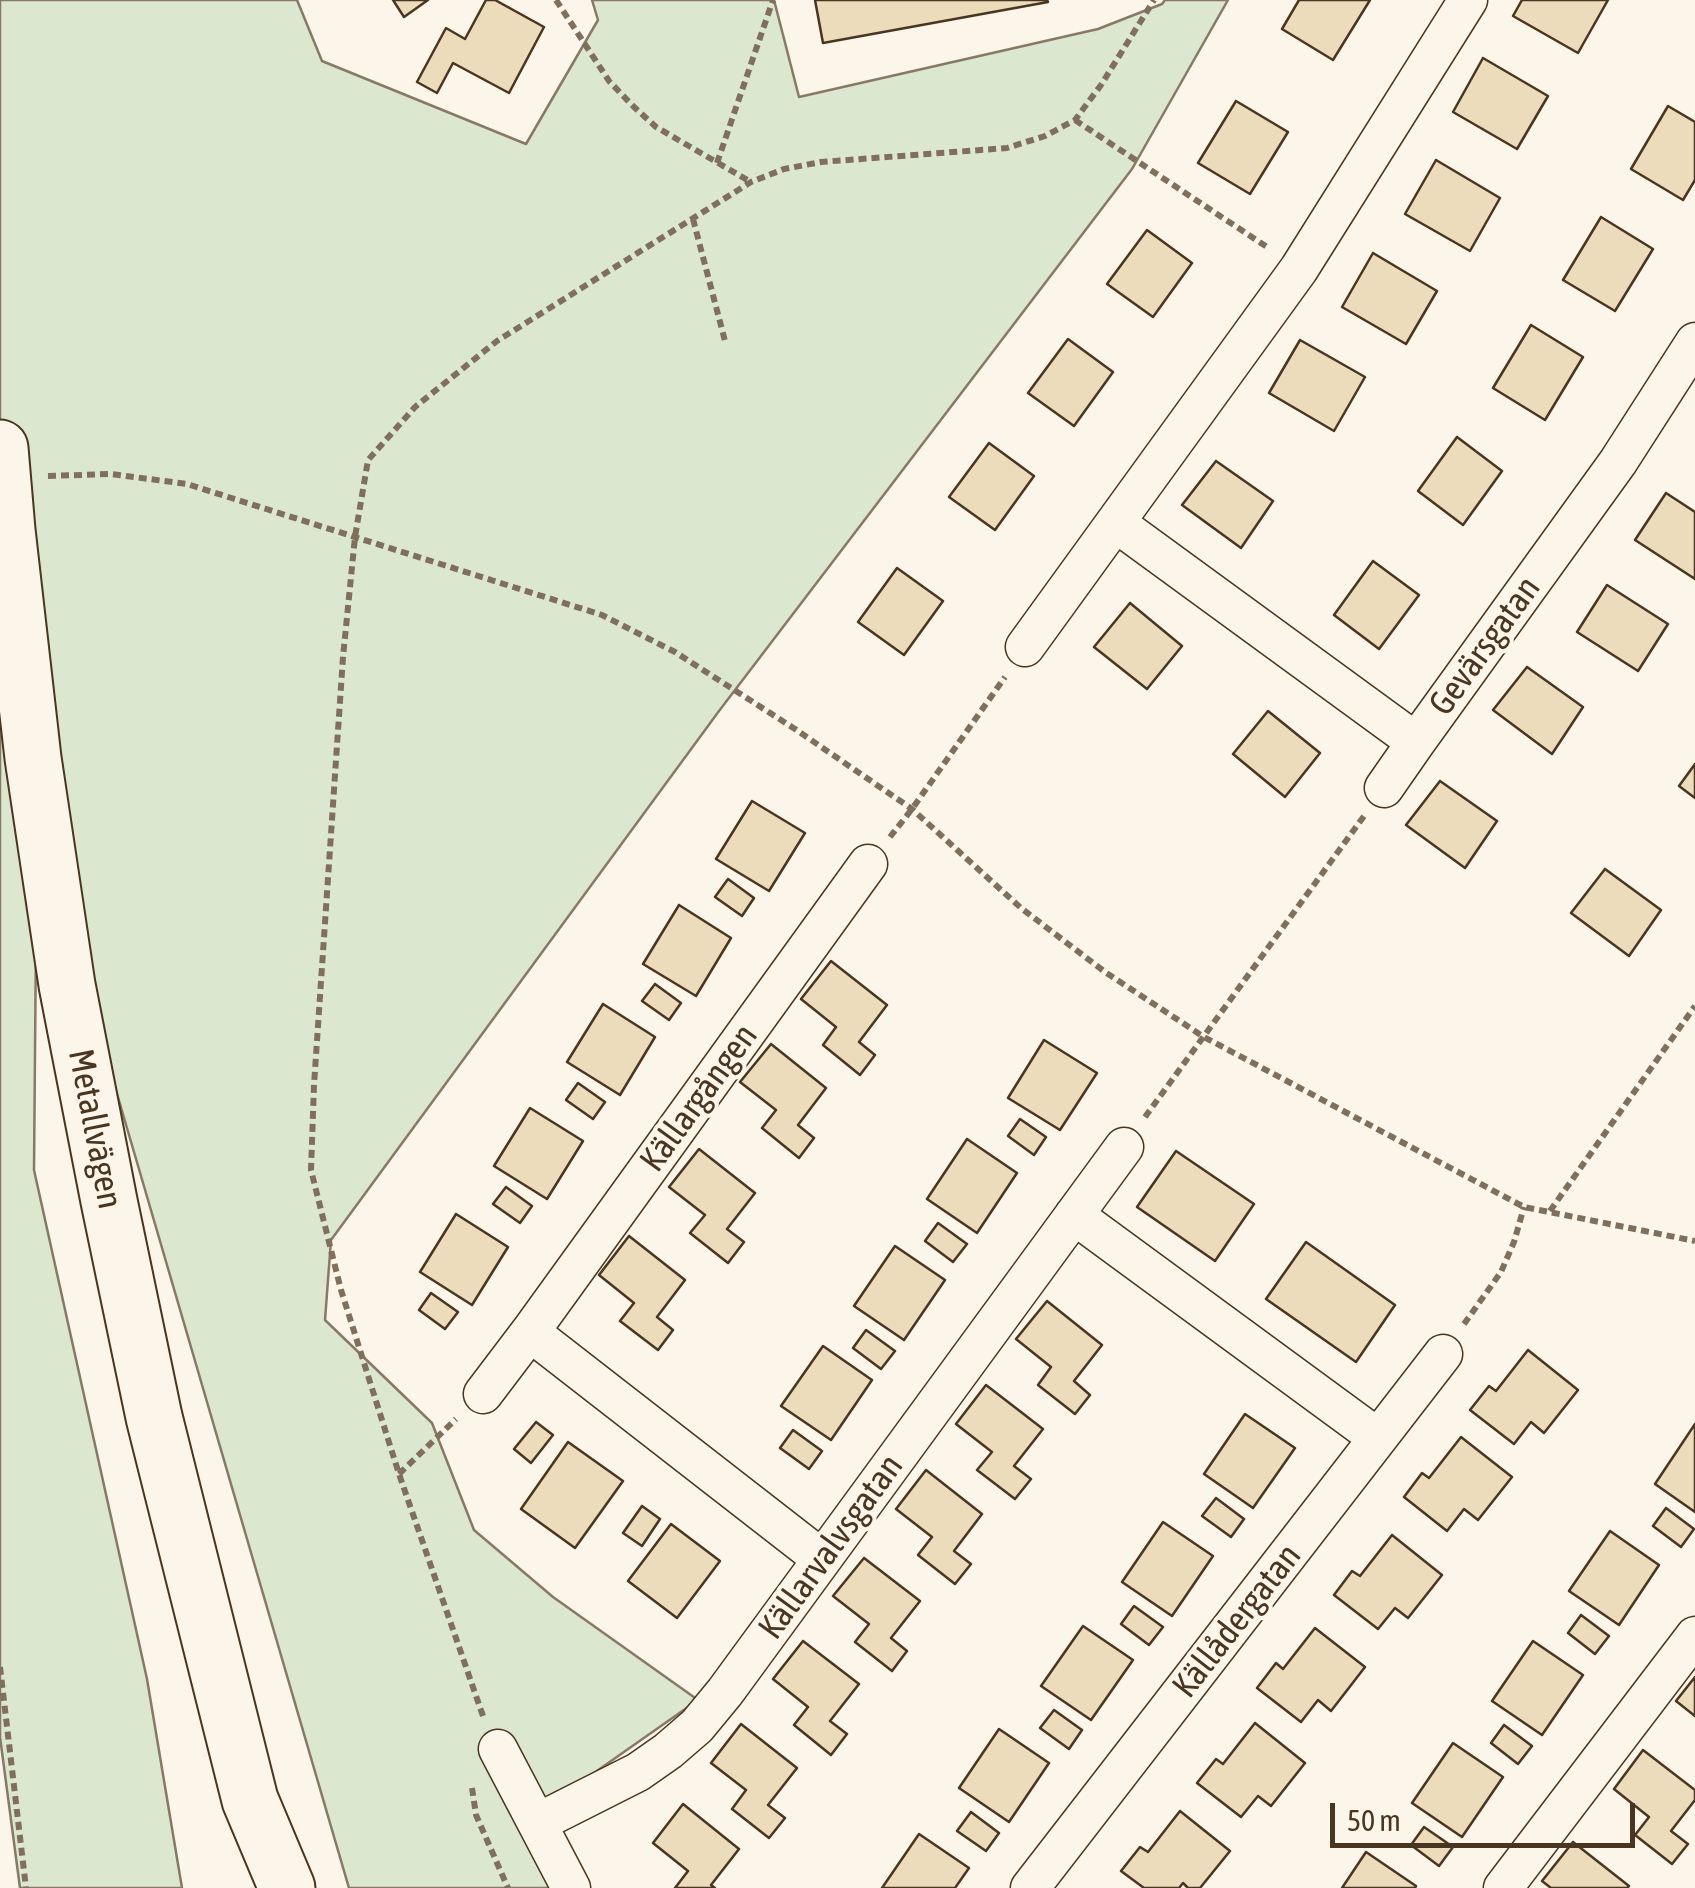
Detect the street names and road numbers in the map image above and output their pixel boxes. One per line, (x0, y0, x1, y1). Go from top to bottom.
street label: Gevärsgatan (1421, 569, 1549, 723)
street label: Källargången (632, 1016, 766, 1180)
street label: Metallvägen (59, 1046, 131, 1212)
street label: Källarvalvsgatan (750, 1447, 912, 1647)
street label: Källådergatan (1164, 1536, 1310, 1706)

